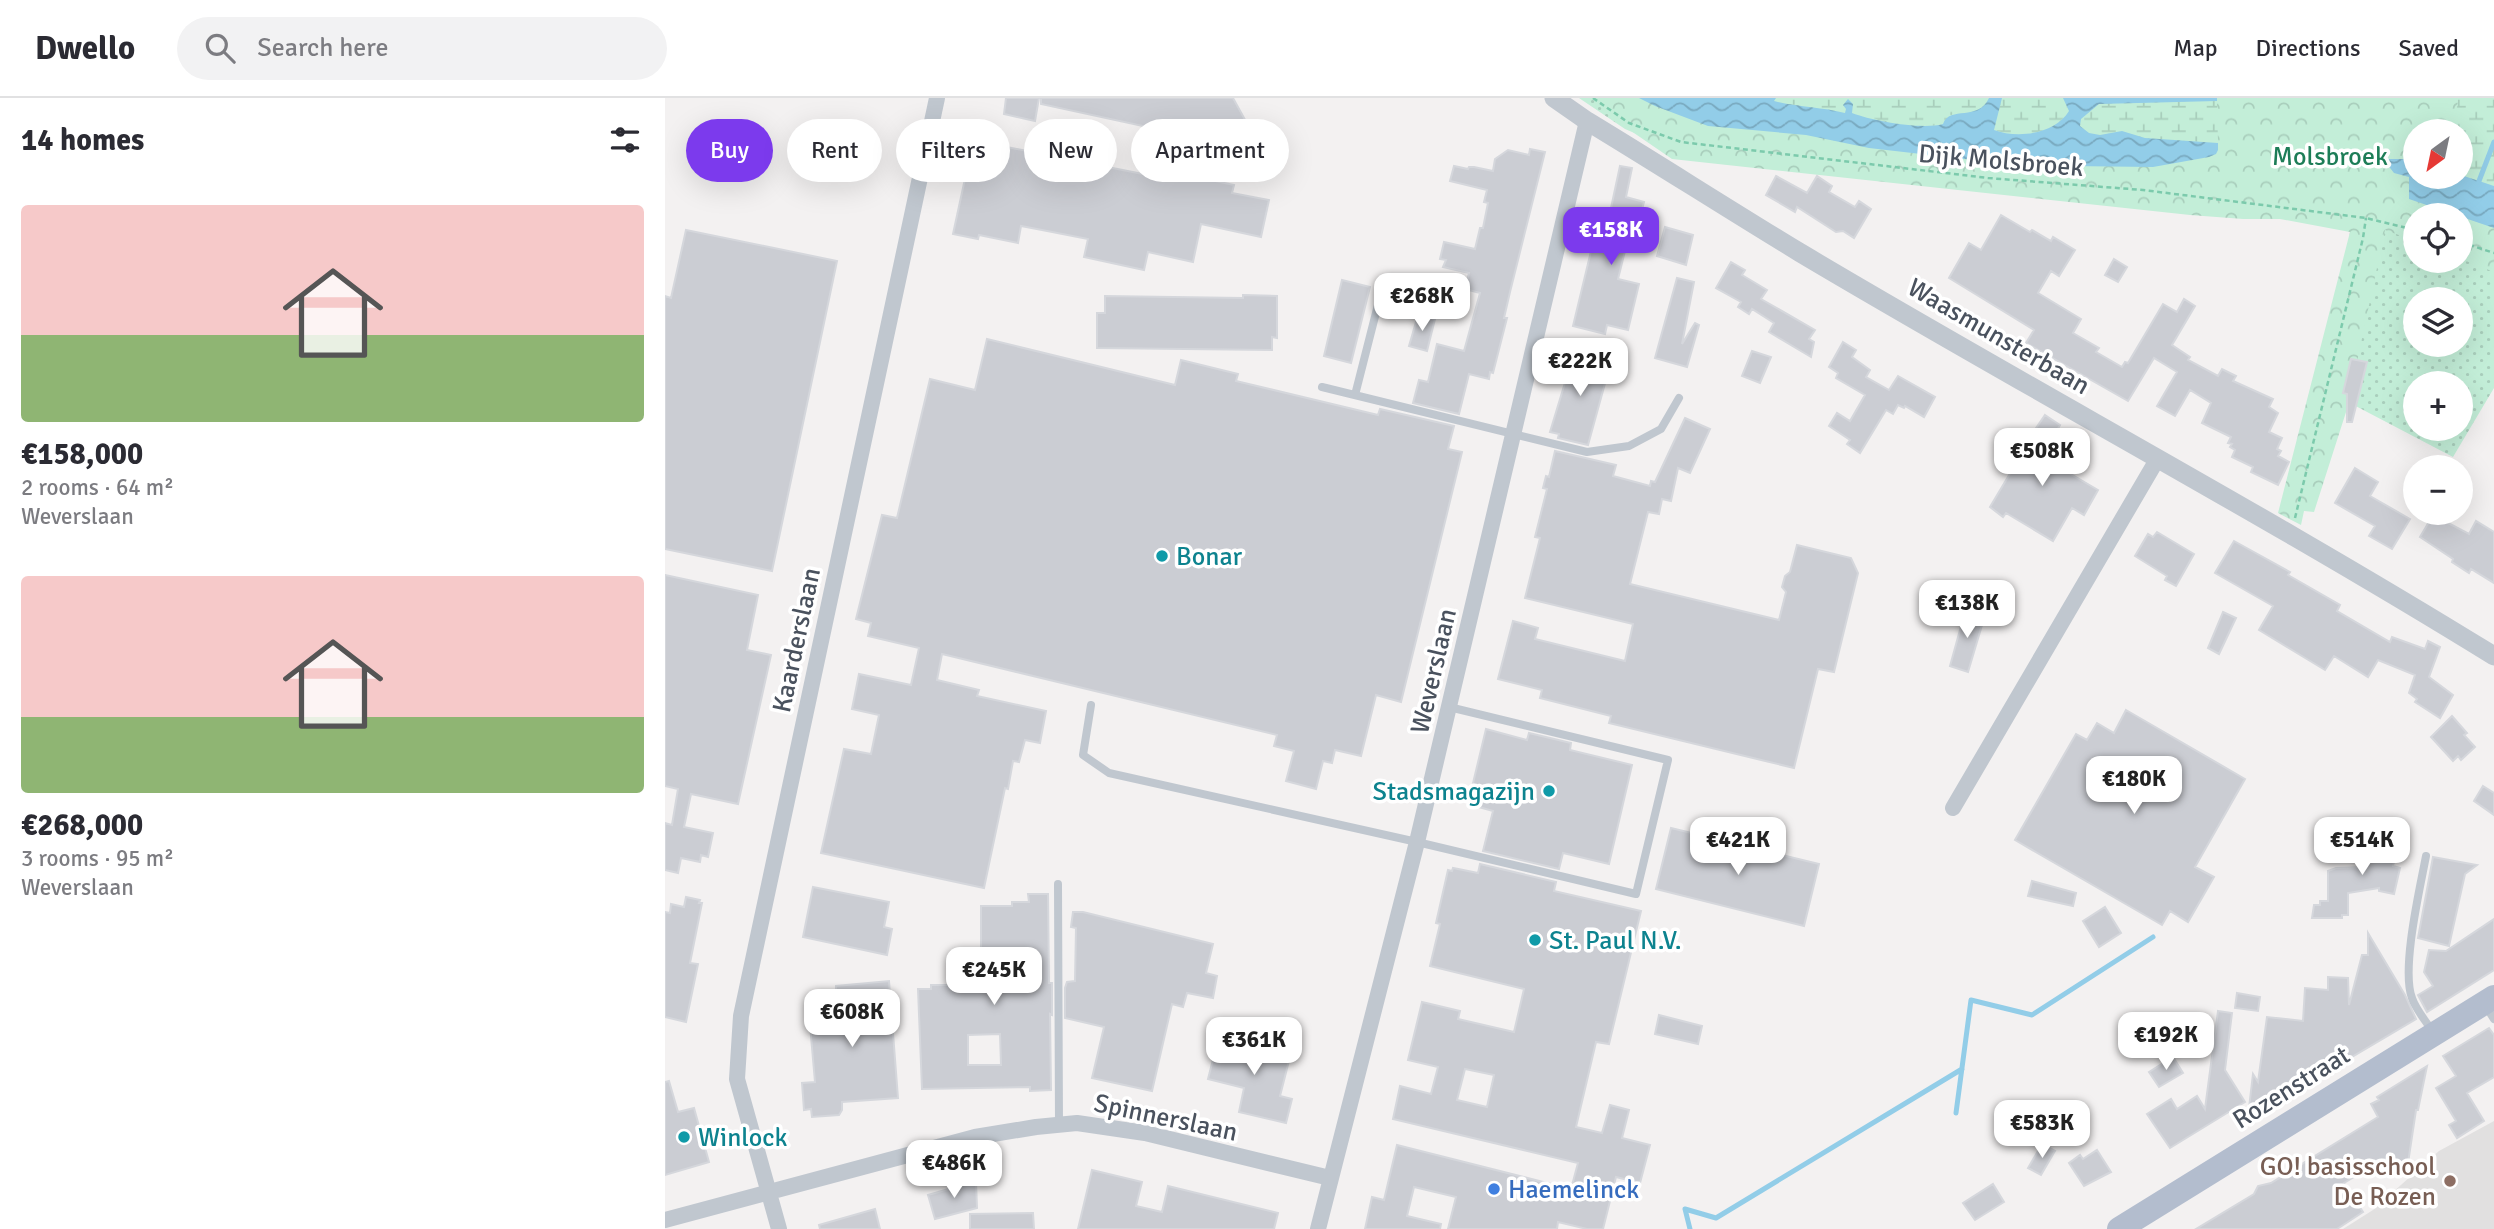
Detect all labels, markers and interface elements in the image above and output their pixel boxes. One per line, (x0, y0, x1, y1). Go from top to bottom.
search box (177, 17, 667, 80)
text: Dwello (35, 28, 135, 69)
icon: search (201, 29, 239, 67)
text: Search here (257, 32, 388, 64)
text: Map (2173, 33, 2218, 63)
text: Directions (2256, 33, 2361, 63)
text: Saved (2399, 33, 2459, 63)
chip: Buy (686, 119, 773, 182)
chip: Rent (787, 119, 882, 182)
chip: Filters (896, 119, 1010, 182)
chip: New (1024, 119, 1117, 182)
chip: Apartment (1131, 119, 1289, 182)
north arrow (2403, 119, 2473, 189)
map controls (2403, 119, 2473, 525)
icon: filters (606, 121, 644, 159)
text: 14 homes (21, 122, 144, 159)
street label: Dijk Molsbroek (1917, 138, 2085, 184)
park label: Molsbroek (2272, 141, 2388, 173)
button: locate (2403, 203, 2473, 273)
pin: €158K (1562, 208, 1660, 267)
text: €158K (1579, 215, 1643, 244)
icon: home (270, 250, 396, 376)
street label: Waasmunsterbaan (1902, 272, 2095, 402)
pin: €268K (1373, 274, 1471, 333)
text: €268K (1390, 281, 1454, 310)
button: layers (2403, 287, 2473, 357)
pin: €222K (1531, 338, 1629, 398)
text: €222K (1548, 346, 1612, 375)
button: + (2403, 371, 2473, 441)
pin: €508K (1993, 428, 2091, 488)
text: €158,000 (21, 436, 143, 473)
text: €508K (2010, 436, 2074, 465)
button: − (2403, 455, 2473, 525)
text: 2 rooms · 64 m² (21, 473, 174, 502)
text: Weverslaan (21, 502, 134, 531)
place label: Bonar (1176, 541, 1243, 573)
marker: Bonar (1154, 548, 1170, 564)
street label: Kaarderslaan (766, 565, 828, 716)
pin: €138K (1918, 580, 2016, 640)
text: €138K (1935, 588, 1999, 617)
street label: Weverslaan (1404, 606, 1464, 737)
icon: home (270, 621, 396, 747)
pin: €180K (2085, 756, 2183, 816)
text: €180K (2102, 764, 2166, 793)
place label: Stadsmagazijn (1372, 776, 1535, 808)
marker: Stadsmagazijn (1541, 783, 1557, 799)
text: €268,000 (21, 807, 143, 844)
pin: €421K (1689, 818, 1787, 877)
pin: €514K (2313, 818, 2411, 877)
text: €421K (1706, 825, 1770, 854)
text: €514K (2330, 825, 2394, 854)
text: 3 rooms · 95 m² (21, 844, 174, 873)
text: Weverslaan (21, 873, 134, 902)
place label: St. Paul N.V. (1549, 925, 1682, 957)
marker: St. Paul N.V. (1527, 932, 1543, 948)
pin: €245K (945, 948, 1043, 1007)
text: €245K (962, 955, 1026, 984)
pin: €608K (803, 990, 901, 1049)
text: €608K (820, 997, 884, 1026)
pin: €192K (2117, 1012, 2215, 1072)
pin: €361K (1205, 1018, 1303, 1077)
text: €192K (2134, 1020, 2198, 1049)
text: €361K (1222, 1025, 1286, 1054)
street label: Rozenstraat (2227, 1039, 2356, 1136)
street label: Spinnerslaan (1091, 1087, 1240, 1149)
pin: €583K (1993, 1100, 2091, 1160)
text: €583K (2010, 1108, 2074, 1137)
place label: Winlock (698, 1122, 788, 1154)
marker: Winlock (676, 1129, 692, 1145)
pin: €486K (905, 1140, 1003, 1200)
text: €486K (922, 1148, 986, 1177)
place label: GO! basisschool De Rozen (2260, 1151, 2436, 1213)
marker: GO! basisschool De Rozen (2442, 1173, 2458, 1189)
place label: Haemelinck (1508, 1174, 1639, 1206)
marker: Haemelinck (1486, 1181, 1502, 1197)

